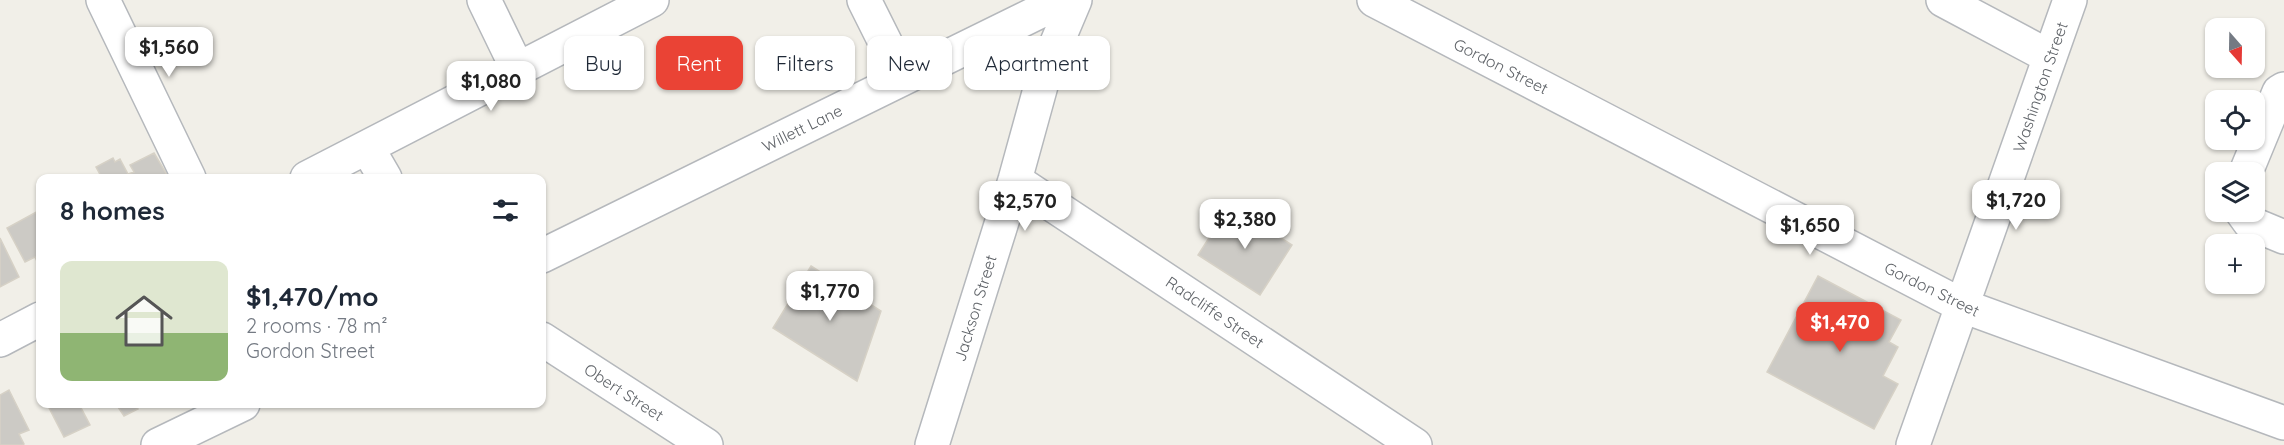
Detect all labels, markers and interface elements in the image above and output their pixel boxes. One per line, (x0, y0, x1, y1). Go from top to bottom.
north arrow (2205, 18, 2265, 78)
map controls (2205, 18, 2265, 294)
street label: Washington Street (2008, 19, 2072, 155)
pin: $1,560 (120, 27, 218, 78)
text: $1,560 (139, 34, 199, 59)
street label: Gordon Street (1450, 34, 1552, 98)
chip: Buy (564, 36, 644, 90)
chip: Rent (656, 36, 743, 90)
chip: Filters (755, 36, 855, 90)
chip: New (867, 36, 952, 90)
chip: Apartment (964, 36, 1110, 90)
pin: $1,080 (442, 61, 540, 112)
text: $1,080 (461, 68, 521, 93)
button: locate (2205, 90, 2265, 150)
street label: Willett Lane (759, 100, 845, 156)
button: layers (2205, 162, 2265, 222)
pin: $1,720 (1967, 180, 2065, 231)
pin: $2,570 (976, 181, 1074, 232)
text: $1,720 (1986, 187, 2046, 212)
text: $2,570 (993, 188, 1057, 213)
text: 8 homes (60, 194, 165, 227)
icon: filters (489, 194, 522, 227)
pin: $2,380 (1196, 199, 1294, 250)
pin: $1,650 (1761, 205, 1859, 256)
text: $2,380 (1214, 206, 1276, 231)
text: $1,650 (1780, 212, 1840, 237)
button: + (2205, 234, 2265, 294)
street label: Jackson Street (949, 252, 1001, 364)
street label: Gordon Street (1881, 257, 1983, 321)
pin: $1,770 (781, 271, 879, 322)
street label: Radcliffe Street (1162, 272, 1268, 352)
text: $1,770 (800, 278, 860, 303)
text: $1,470/mo (246, 280, 379, 313)
icon: home (108, 285, 180, 357)
pin: $1,470 (1791, 302, 1889, 353)
text: $1,470 (1810, 309, 1870, 334)
text: 2 rooms · 78 m² (246, 313, 388, 338)
text: Gordon Street (246, 338, 375, 363)
street label: Obert Street (581, 359, 667, 425)

